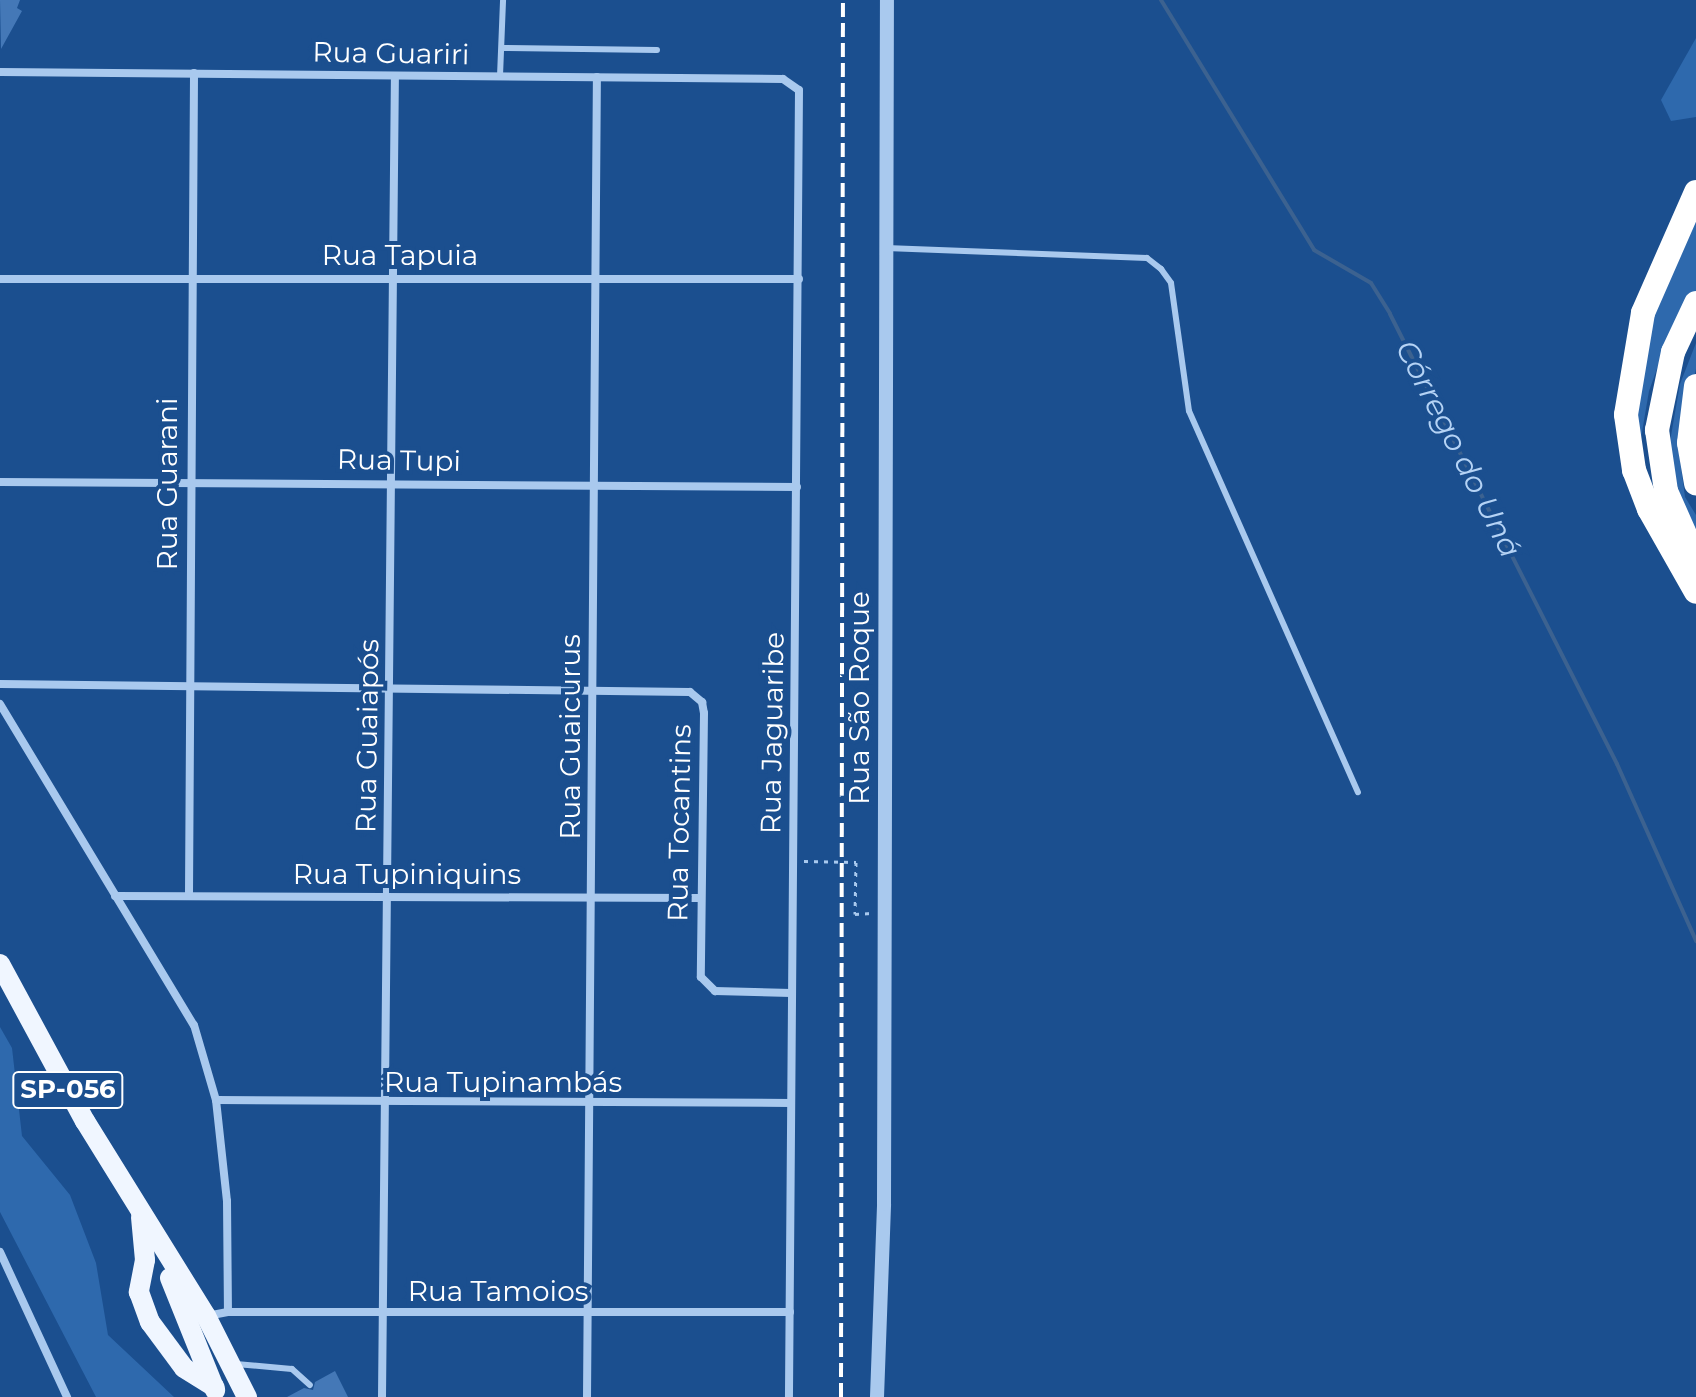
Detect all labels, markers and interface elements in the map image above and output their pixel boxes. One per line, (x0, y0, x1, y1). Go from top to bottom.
street label: Rua Guariri (312, 35, 470, 71)
street label: Rua Tapuia (322, 238, 478, 272)
water label: Córrego do Uná (1388, 334, 1528, 564)
street label: Rua Guarani (150, 398, 184, 570)
street label: Rua Tupi (337, 442, 461, 478)
street label: Rua São Roque (842, 591, 876, 805)
street label: Rua Jaguaribe (753, 632, 791, 834)
street label: Rua Guaicurus (553, 634, 587, 840)
street label: Rua Guaiapós (349, 639, 385, 833)
street label: Rua Tocantins (660, 724, 698, 922)
street label: Rua Tupiniquins (293, 857, 521, 891)
street label: Rua Tupinambás (384, 1065, 622, 1099)
road number: SP-056 (12, 1068, 124, 1112)
street label: Rua Tamoios (408, 1274, 588, 1308)

